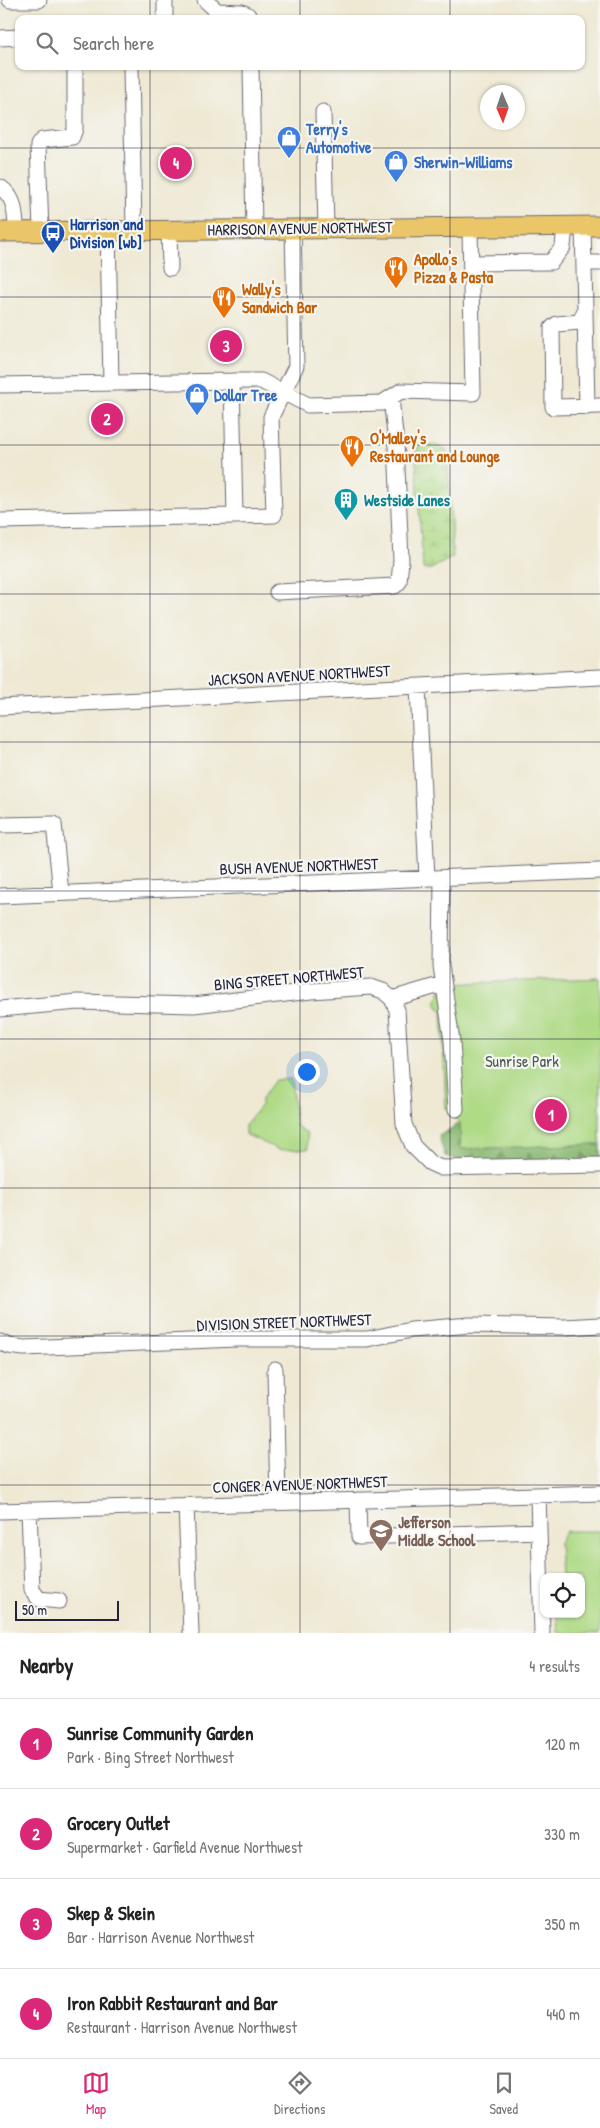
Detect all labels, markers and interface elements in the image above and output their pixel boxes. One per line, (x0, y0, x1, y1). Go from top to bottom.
search box (15, 15, 585, 70)
icon: search (33, 29, 61, 57)
text: Search here (73, 30, 154, 56)
north arrow (480, 85, 525, 130)
place label: Terry's Automotive (305, 118, 372, 158)
shop icon: Terry's Automotive (276, 125, 302, 159)
pin: 4 (160, 144, 192, 182)
shop icon: Sherwin-Williams (383, 149, 409, 183)
place label: Sherwin-Williams (414, 151, 513, 173)
place label: Harrison and Division [wb] (70, 213, 144, 253)
street label: HARRISON AVENUE NORTHWEST (207, 215, 393, 241)
bus stop icon: Harrison and Division [wb] (40, 220, 66, 254)
place label: Apollo's Pizza & Pasta (414, 248, 494, 288)
restaurant icon: Apollo's Pizza & Pasta (383, 255, 409, 289)
place label: Wally's Sandwich Bar (242, 278, 318, 318)
restaurant icon: Wally's Sandwich Bar (211, 285, 237, 319)
pin: 3 (210, 327, 242, 365)
shop icon: Dollar Tree (184, 382, 210, 416)
place label: Dollar Tree (214, 384, 278, 406)
pin: 2 (91, 400, 123, 438)
place label: O'Malley's Restaurant and Lounge (370, 427, 500, 468)
restaurant icon: O'Malley's Restaurant and Lounge (339, 434, 365, 468)
building icon: Westside Lanes (333, 487, 359, 521)
place label: Westside Lanes (364, 489, 451, 511)
street label: JACKSON AVENUE NORTHWEST (207, 659, 391, 691)
street label: BUSH AVENUE NORTHWEST (219, 852, 379, 880)
street label: BING STREET NORTHWEST (213, 960, 365, 996)
park label: Sunrise Park (485, 1050, 559, 1072)
your location (294, 1059, 320, 1085)
pin: 1 (535, 1096, 567, 1134)
street label: DIVISION STREET NORTHWEST (196, 1308, 372, 1336)
street label: CONGER AVENUE NORTHWEST (212, 1470, 388, 1498)
place label: Jefferson Middle School (398, 1511, 476, 1551)
school or university icon: Jefferson Middle School (368, 1518, 394, 1552)
map controls (540, 1573, 585, 1618)
button: locate (540, 1573, 585, 1618)
scale bar (15, 1598, 119, 1621)
text: 50 m (22, 1600, 47, 1619)
text: Nearby (20, 1651, 73, 1680)
text: 4 results (529, 1655, 580, 1677)
text: Sunrise Community Garden (67, 1720, 253, 1746)
text: 1 (33, 1733, 39, 1755)
text: 120 m (545, 1733, 580, 1755)
text: Park · Bing Street Northwest (67, 1746, 234, 1768)
text: Grocery Outlet (67, 1810, 170, 1836)
text: 2 (32, 1823, 40, 1845)
text: 330 m (544, 1823, 580, 1845)
text: Supermarket · Garfield Avenue Northwest (67, 1836, 303, 1858)
text: Skep & Skein (67, 1900, 155, 1926)
text: 3 (32, 1913, 40, 1935)
text: 350 m (544, 1913, 580, 1935)
text: Bar · Harrison Avenue Northwest (67, 1926, 254, 1948)
text: Iron Rabbit Restaurant and Bar (67, 1990, 278, 2016)
text: 4 (33, 2003, 39, 2025)
text: 440 m (546, 2003, 580, 2025)
text: Restaurant · Harrison Avenue Northwest (67, 2016, 297, 2038)
tab: Map (82, 2069, 110, 2118)
tab: Directions (274, 2069, 325, 2118)
tab: Saved (489, 2069, 518, 2118)

